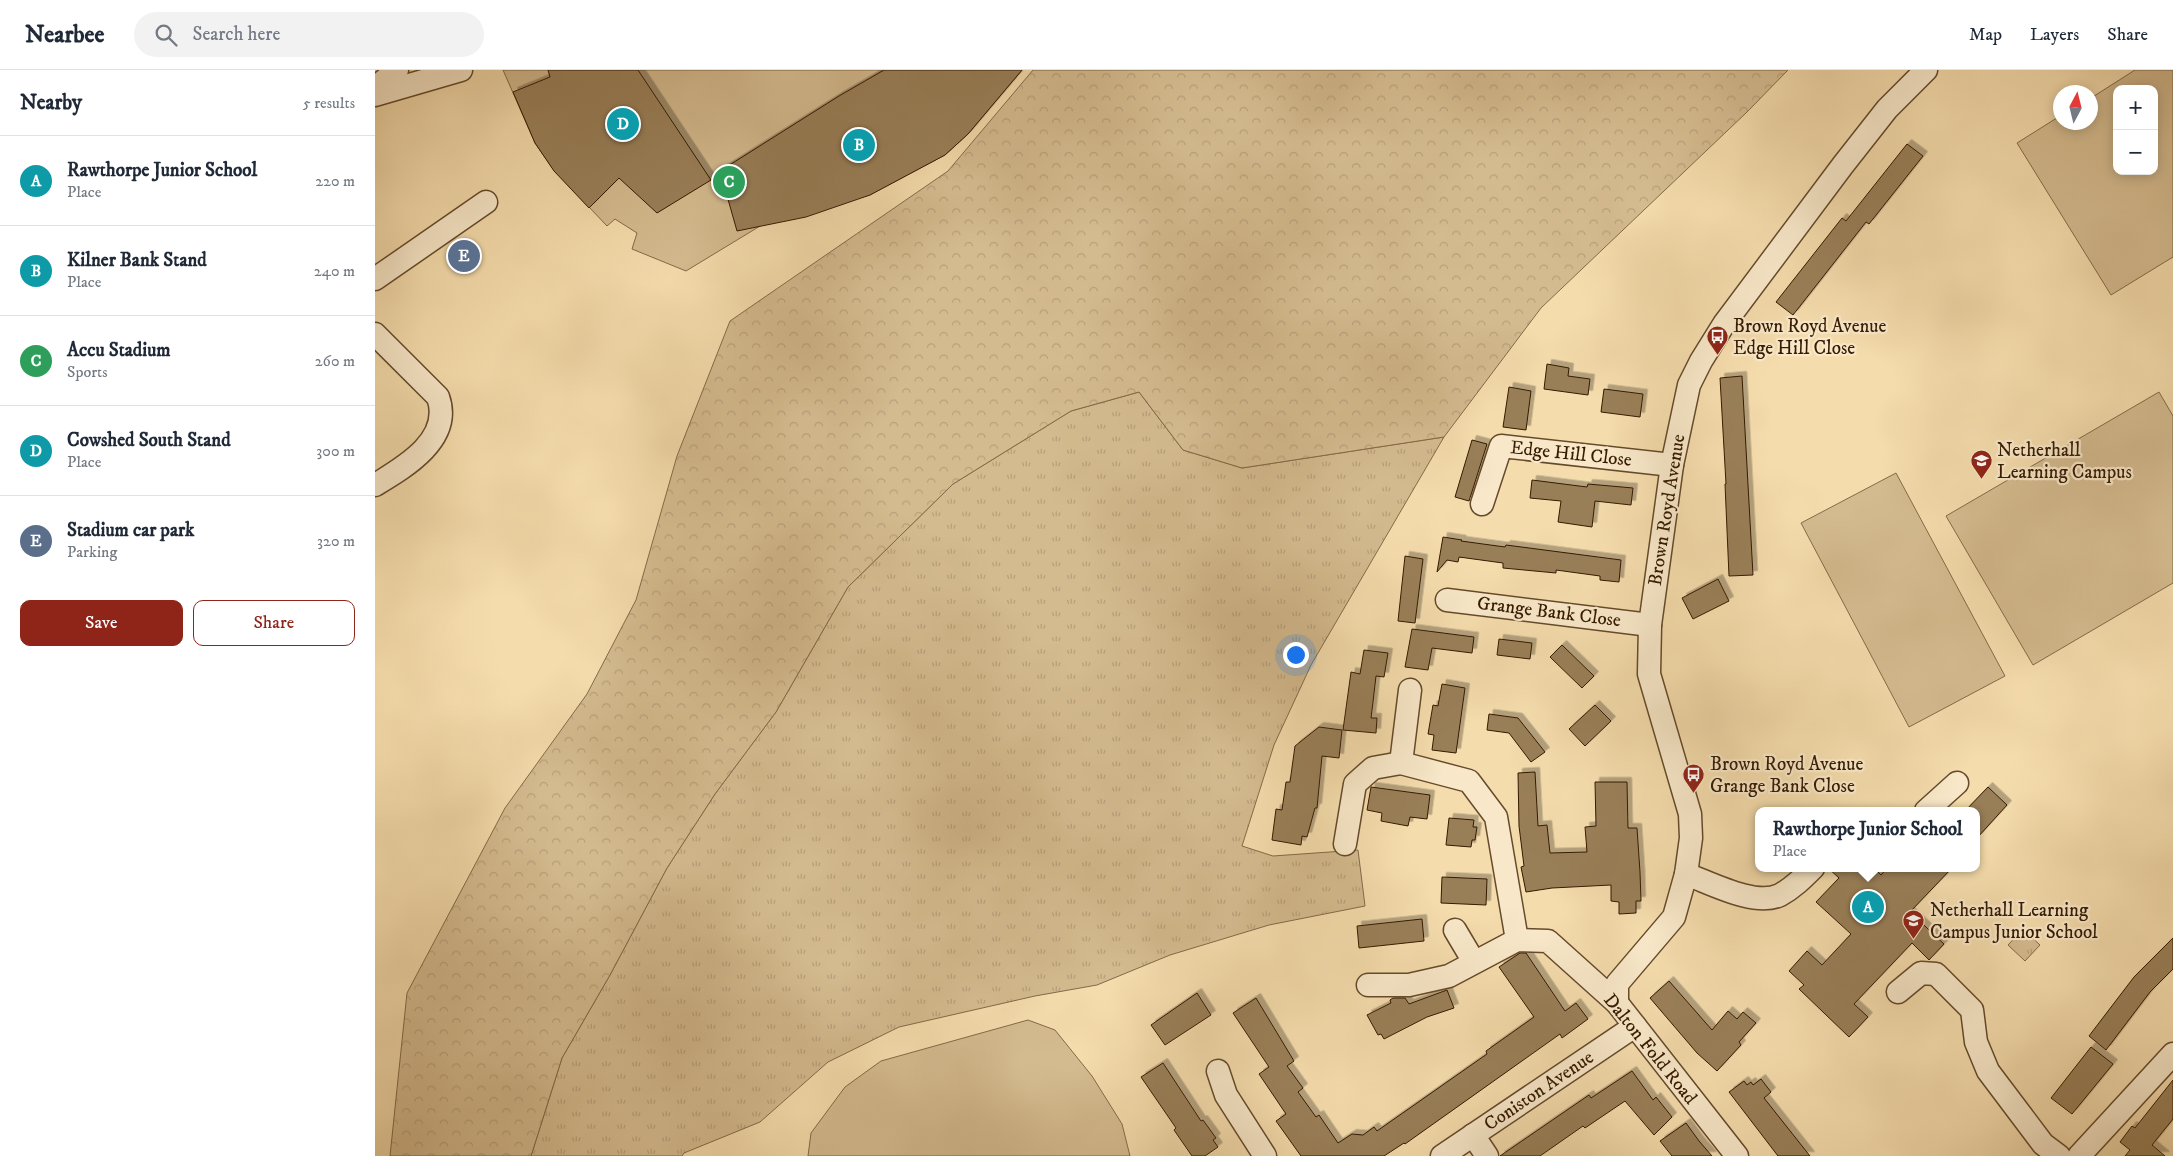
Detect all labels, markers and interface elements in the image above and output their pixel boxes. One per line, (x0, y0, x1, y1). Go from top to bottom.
search box (134, 12, 484, 57)
text: Nearbee (25, 20, 104, 50)
icon: search (152, 21, 180, 49)
text: Search here (192, 23, 280, 46)
text: Map (1969, 24, 2002, 46)
text: Layers (2030, 24, 2079, 46)
text: Share (2107, 24, 2148, 46)
north arrow (2053, 85, 2098, 130)
map controls (2113, 85, 2158, 175)
button: + (2113, 85, 2158, 130)
text: Nearby (20, 90, 82, 116)
text: 5 results (303, 93, 355, 113)
pin: D (607, 105, 639, 143)
pin: B (843, 126, 875, 164)
button: − (2113, 130, 2158, 175)
text: Rawthorpe Junior School (67, 159, 257, 182)
pin: C (713, 163, 745, 201)
text: A (31, 171, 41, 191)
text: 220 m (315, 171, 355, 191)
text: Place (67, 182, 101, 202)
pin: E (448, 237, 480, 275)
text: Kilner Bank Stand (67, 249, 207, 272)
text: B (31, 261, 41, 281)
text: 240 m (314, 261, 355, 281)
text: Place (67, 272, 101, 292)
place label: Brown Royd Avenue Edge Hill Close (1733, 315, 1887, 360)
bus stop icon: Brown Royd Avenue Edge Hill Close (1705, 325, 1729, 356)
text: Accu Stadium (67, 339, 171, 362)
text: C (31, 351, 41, 371)
text: 260 m (315, 351, 355, 371)
text: Sports (67, 362, 108, 382)
text: Cowshed South Stand (67, 429, 231, 452)
street label: Brown Royd Avenue (1644, 432, 1690, 588)
street label: Edge Hill Close (1509, 436, 1633, 472)
place label: Netherhall Learning Campus (1997, 439, 2132, 484)
text: D (30, 441, 42, 461)
text: 300 m (316, 441, 355, 461)
school or university icon: Netherhall Learning Campus (1969, 449, 1993, 480)
text: Place (67, 452, 101, 472)
text: Stadium car park (67, 519, 194, 542)
text: E (30, 531, 42, 551)
text: 320 m (317, 531, 355, 551)
text: Parking (67, 542, 117, 562)
street label: Grange Bank Close (1476, 592, 1622, 632)
button: Save (20, 600, 183, 646)
button: Share (193, 600, 355, 646)
your location (1283, 642, 1309, 668)
place label: Brown Royd Avenue Grange Bank Close (1710, 753, 1864, 798)
bus stop icon: Brown Royd Avenue Grange Bank Close (1682, 763, 1706, 794)
popup (1755, 807, 1980, 872)
text: Rawthorpe Junior School (1772, 818, 1963, 841)
text: Place (1772, 841, 1807, 861)
pin: A (1852, 888, 1884, 926)
place label: Netherhall Learning Campus Junior School (1930, 899, 2098, 944)
school or university icon: Netherhall Learning Campus Junior School (1902, 909, 1926, 940)
street label: Dalton Fold Road (1598, 989, 1702, 1109)
street label: Coniston Avenue (1480, 1046, 1598, 1136)

